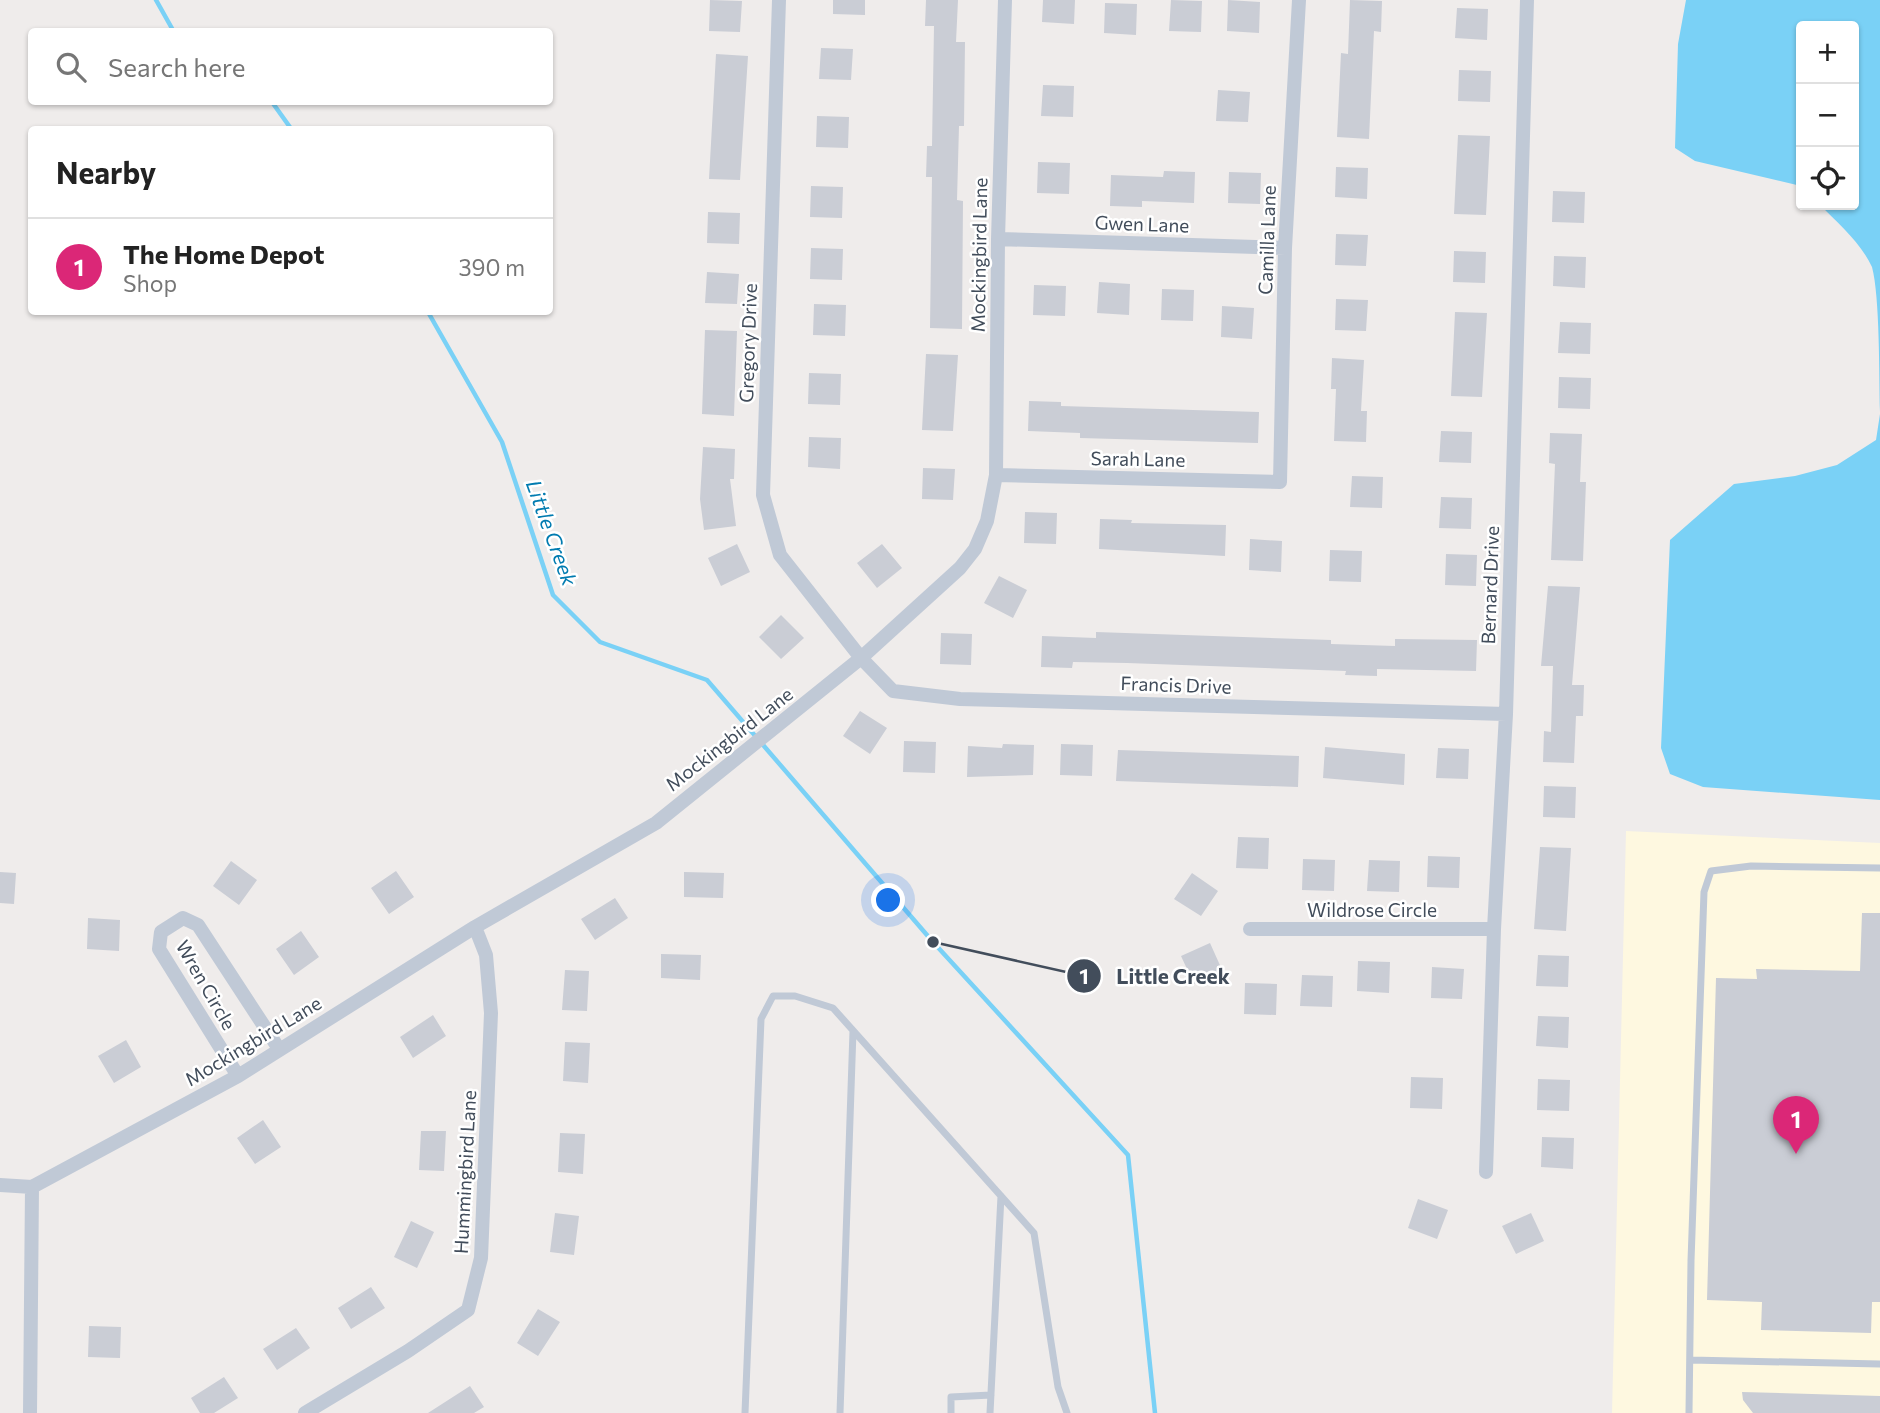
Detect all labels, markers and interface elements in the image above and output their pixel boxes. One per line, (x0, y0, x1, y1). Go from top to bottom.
map controls (1796, 21, 1859, 210)
button: + (1796, 21, 1859, 84)
search box (28, 28, 553, 105)
icon: search (52, 48, 90, 86)
text: Search here (108, 51, 246, 82)
button: − (1796, 84, 1859, 147)
button: locate (1796, 147, 1859, 210)
text: Nearby (56, 153, 156, 190)
street label: Mockingbird Lane (966, 177, 991, 333)
street label: Camilla Lane (1253, 185, 1280, 295)
street label: Gwen Lane (1094, 210, 1190, 237)
text: The Home Depot (123, 238, 324, 269)
text: 1 (74, 253, 84, 281)
text: 390 m (458, 253, 525, 281)
text: Shop (123, 269, 177, 297)
street label: Gregory Drive (734, 283, 761, 403)
street label: Sarah Lane (1090, 446, 1186, 471)
water label: Little Creek (522, 476, 583, 590)
street label: Bernard Drive (1476, 525, 1503, 645)
street label: Francis Drive (1120, 671, 1232, 698)
street label: Mockingbird Lane (661, 682, 797, 795)
your location (871, 883, 905, 917)
street label: Wildrose Circle (1307, 898, 1437, 921)
street label: Wren Circle (172, 936, 241, 1034)
callout: Little Creek (1067, 955, 1243, 997)
text: 1 (1079, 963, 1089, 988)
text: Little Creek (1116, 963, 1230, 988)
street label: Mockingbird Lane (180, 991, 325, 1090)
street label: Hummingbird Lane (449, 1090, 480, 1254)
pin: 1 (1773, 1096, 1819, 1154)

